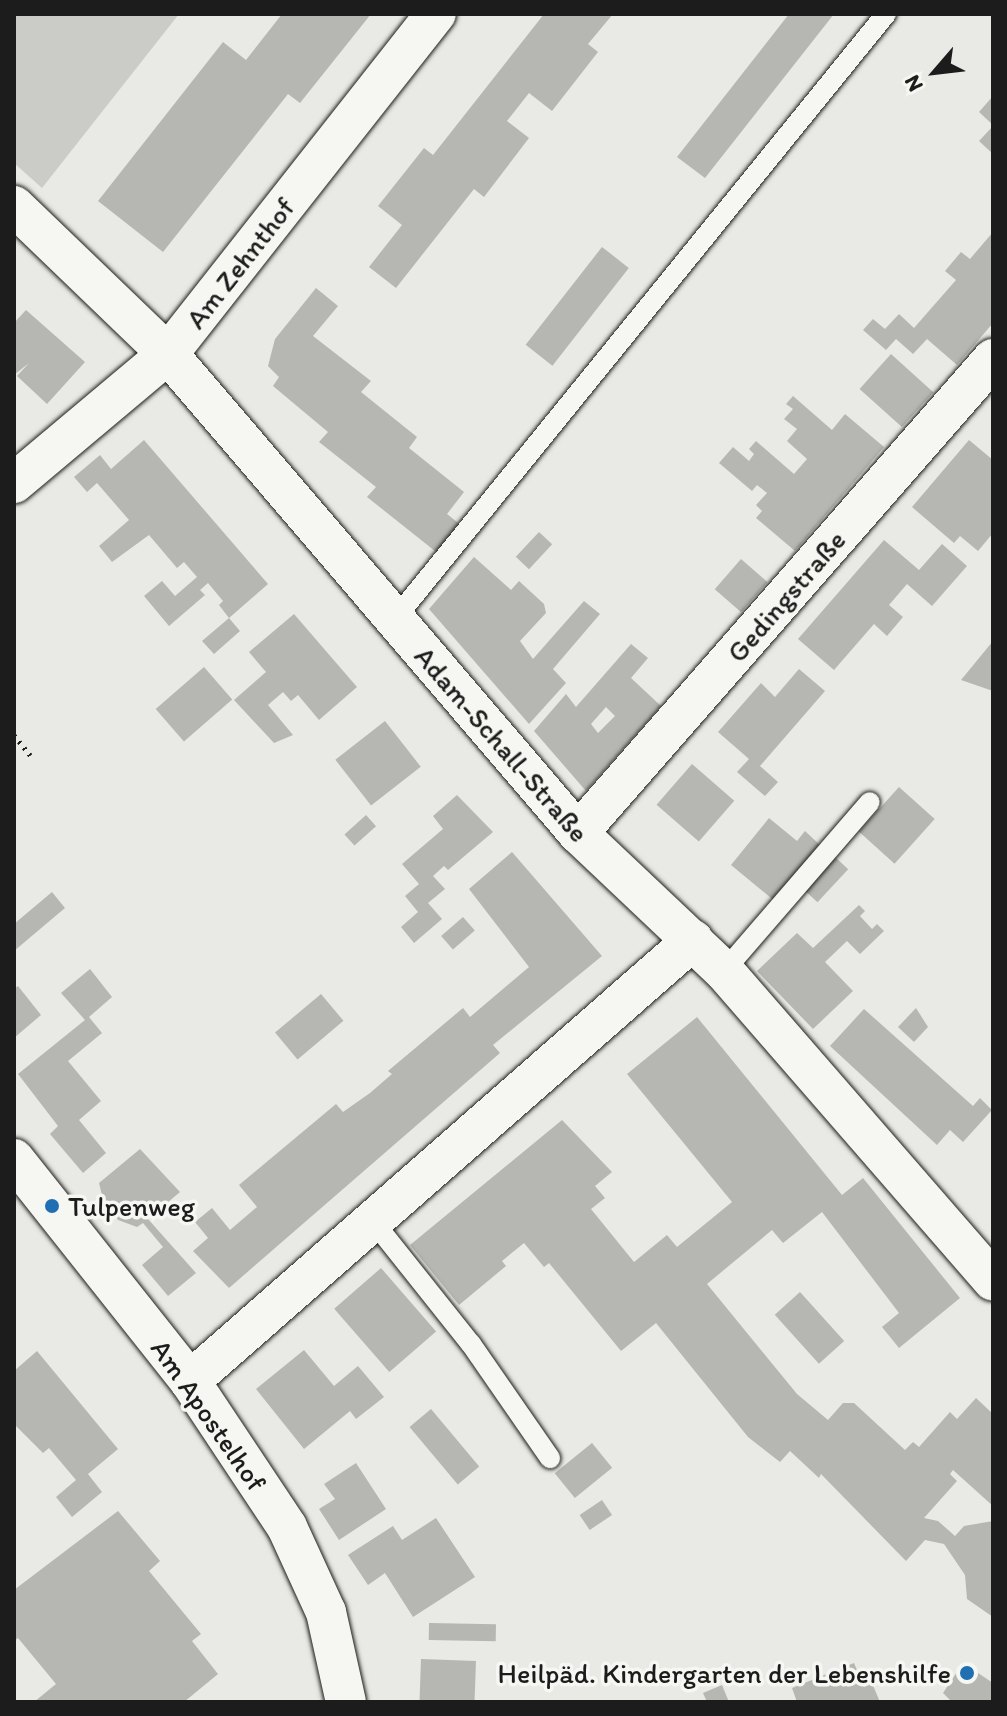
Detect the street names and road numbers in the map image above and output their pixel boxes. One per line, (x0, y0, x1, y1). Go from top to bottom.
street label: Am Zehnthof (178, 191, 302, 335)
street label: Gedingstraße (720, 523, 852, 669)
street label: Adam-Schall-Straße (408, 639, 596, 849)
street label: Am Apostelhof (144, 1332, 274, 1498)

